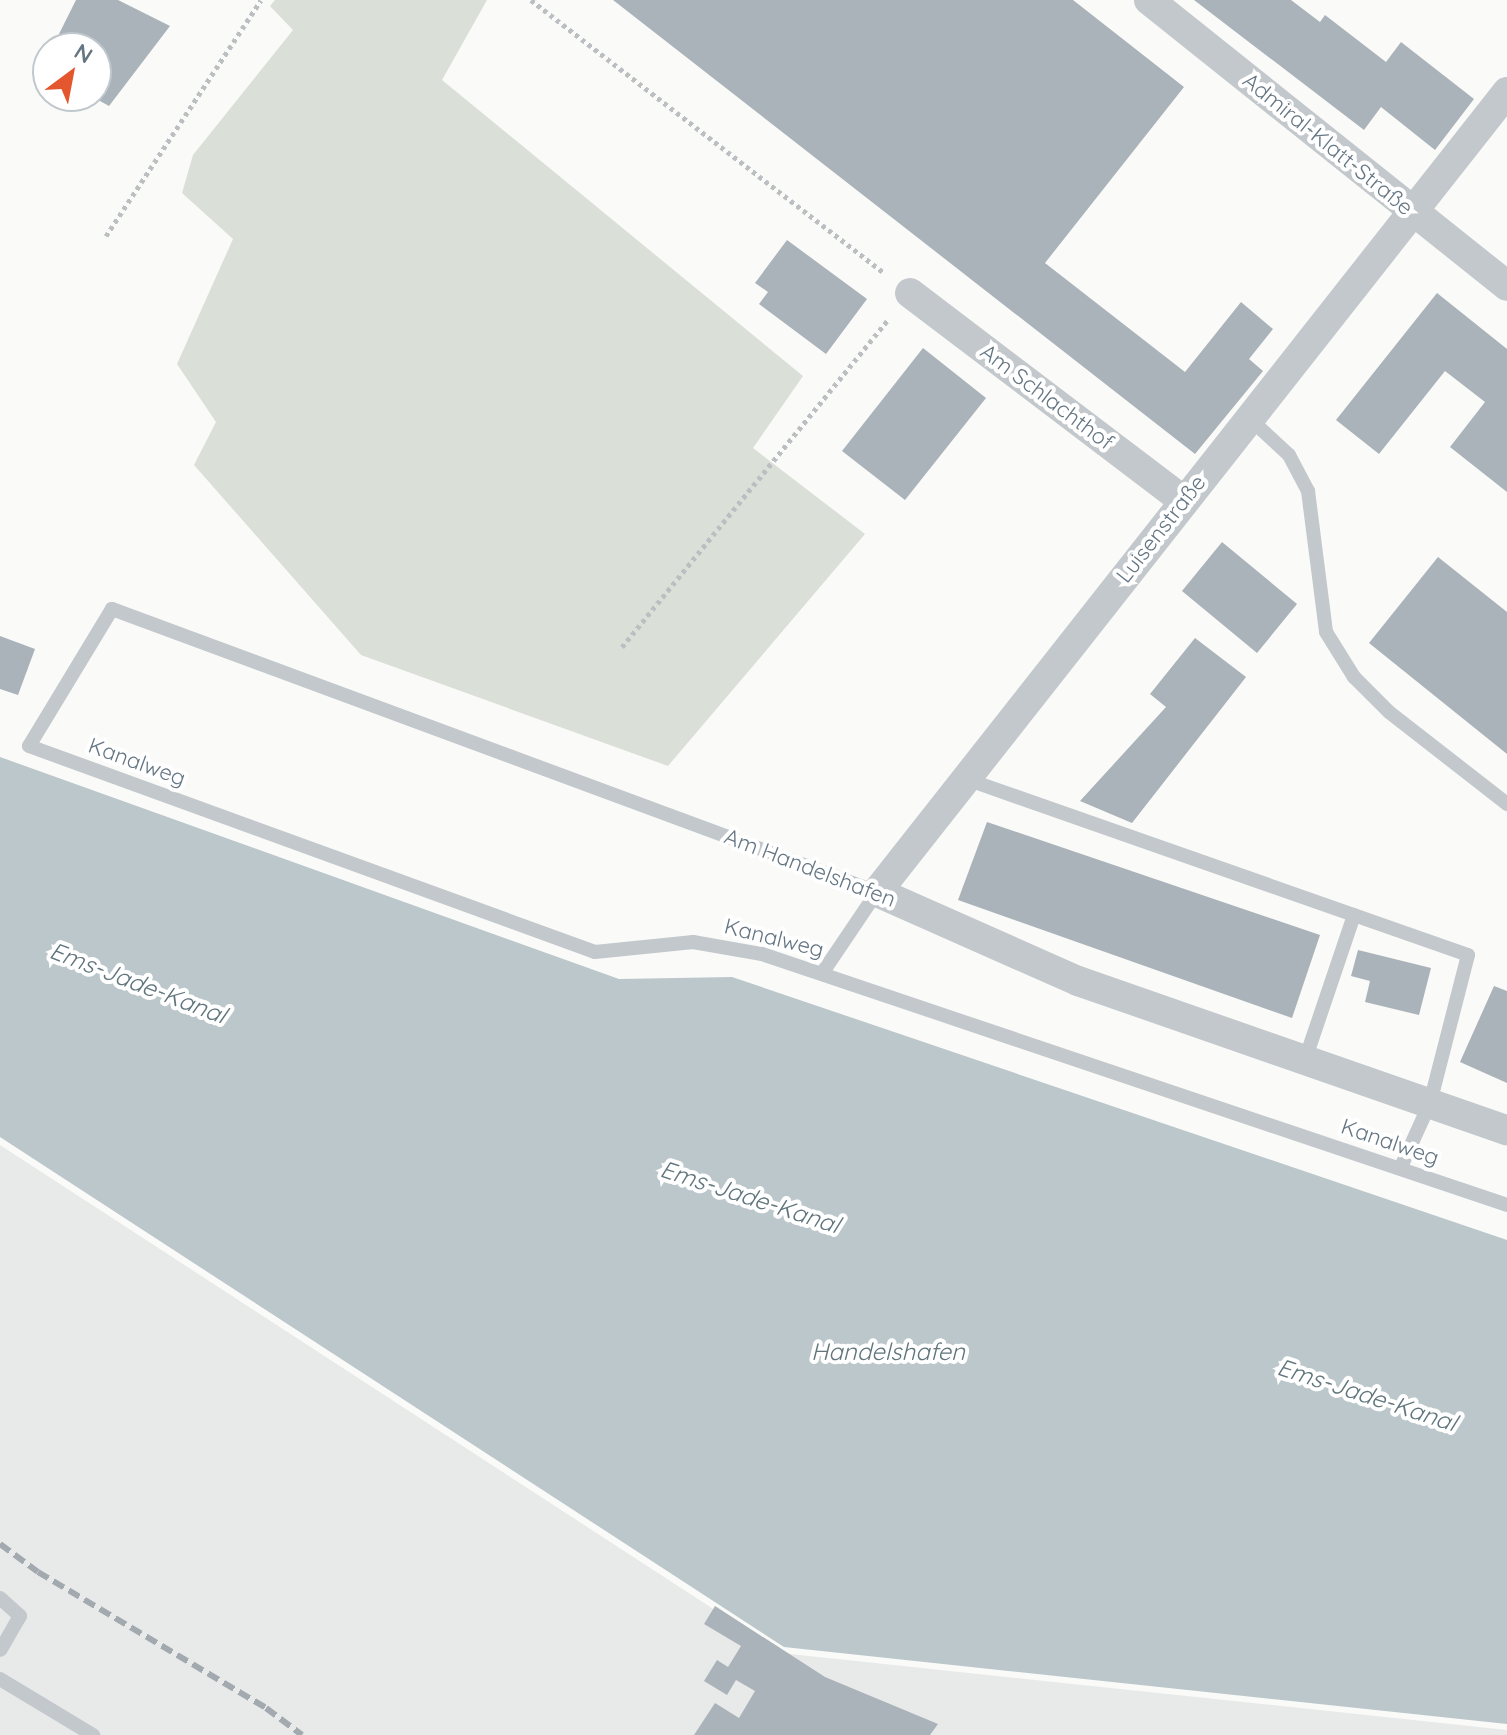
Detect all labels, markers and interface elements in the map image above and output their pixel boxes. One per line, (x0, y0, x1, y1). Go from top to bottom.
north arrow (32, 32, 112, 112)
text: N (69, 37, 98, 69)
street label: Admiral-Klatt-Straße (1238, 67, 1418, 221)
street label: Am Schlachthof (975, 338, 1119, 456)
street label: Luisenstraße (1111, 470, 1211, 588)
street label: Kanalweg (85, 732, 189, 792)
street label: Am Handelshafen (721, 823, 899, 913)
street label: Kanalweg (722, 913, 826, 963)
water label: Ems-Jade-Kanal (46, 936, 230, 1030)
street label: Kanalweg (1338, 1113, 1442, 1171)
water label: Ems-Jade-Kanal (657, 1154, 843, 1240)
water label: Handelshafen (811, 1338, 965, 1366)
water label: Ems-Jade-Kanal (1274, 1352, 1460, 1438)

